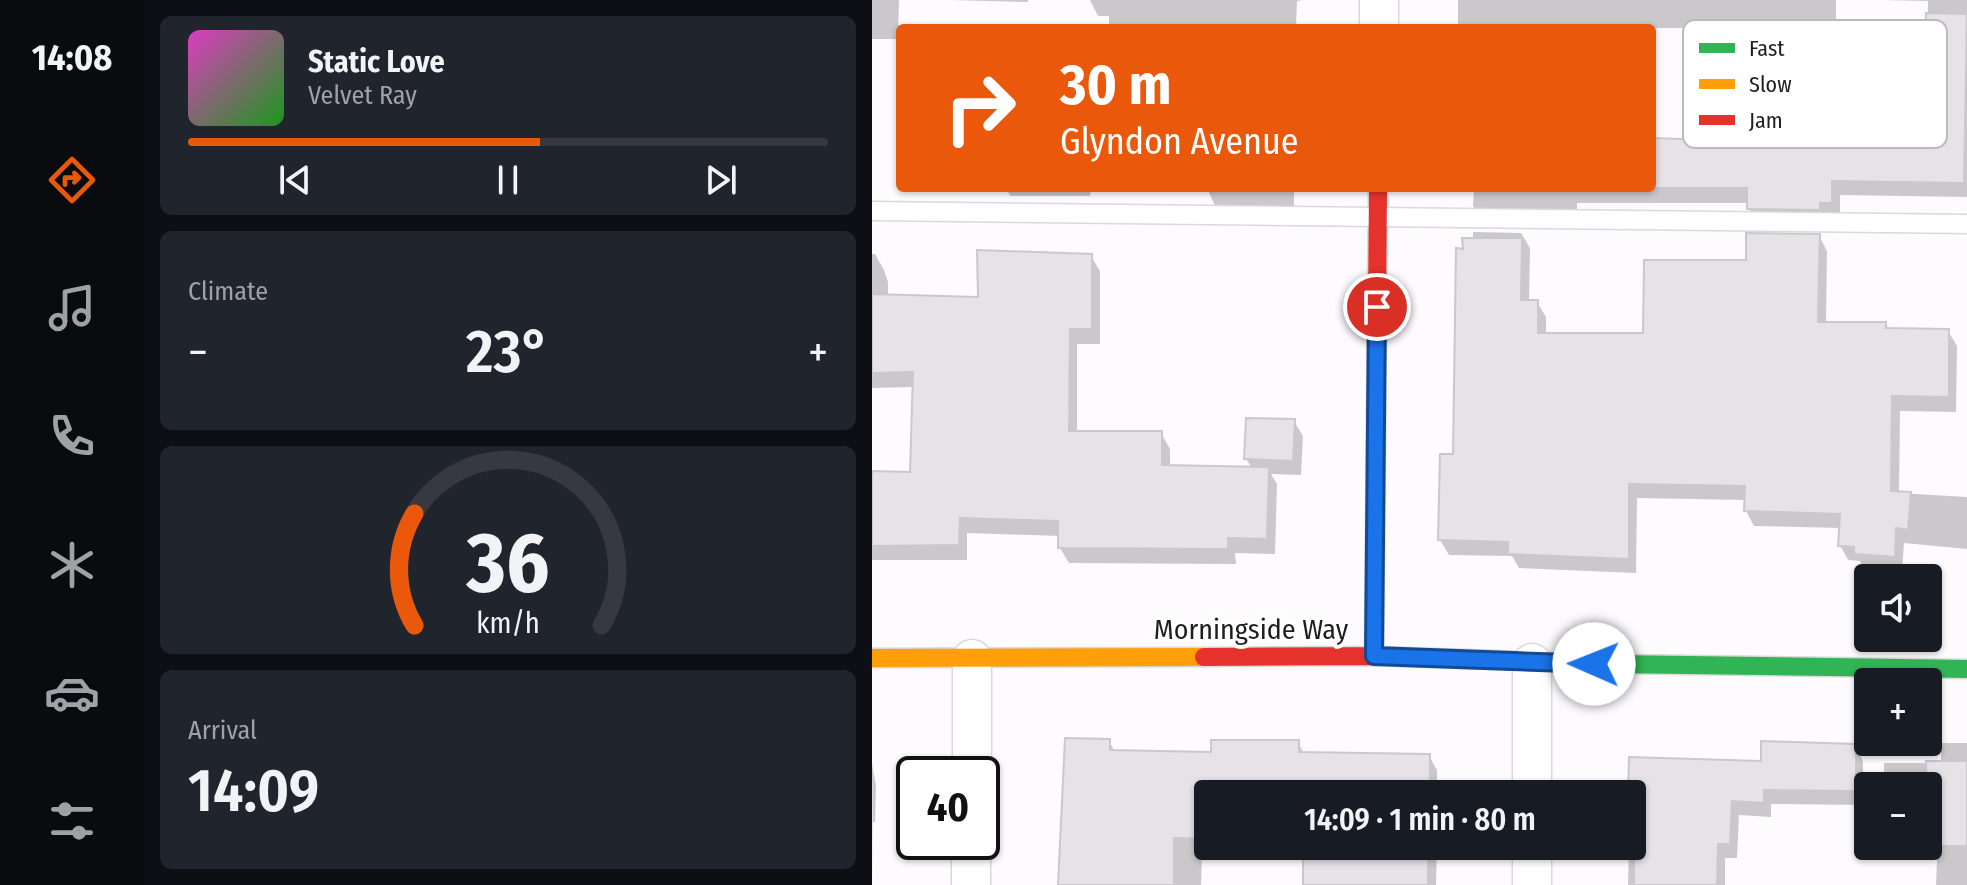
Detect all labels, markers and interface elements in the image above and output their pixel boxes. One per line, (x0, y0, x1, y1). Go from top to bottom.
legend (1683, 20, 1947, 148)
text: Fast (1749, 35, 1785, 62)
text: 14:08 (32, 36, 112, 80)
text: Static Love (308, 44, 445, 80)
text: 30 m (1060, 52, 1171, 119)
icon: right (928, 56, 1032, 160)
text: Slow (1749, 71, 1792, 98)
text: Velvet Ray (308, 80, 417, 111)
text: Jam (1749, 107, 1783, 134)
text: Glyndon Avenue (1060, 120, 1299, 164)
icon: directions (44, 152, 100, 208)
icon: previous (273, 158, 317, 202)
icon: pause (486, 158, 530, 202)
icon: next (699, 158, 743, 202)
pin (1343, 273, 1411, 341)
text: Climate (188, 276, 268, 307)
icon: music (44, 280, 100, 336)
icon: arrive (1355, 285, 1399, 329)
text: 23° (466, 316, 550, 388)
text: − (188, 326, 208, 379)
text: + (808, 326, 828, 379)
icon: phone (44, 408, 100, 464)
text: 36 (466, 514, 549, 614)
icon: climate (44, 537, 100, 593)
map controls (1854, 564, 1942, 860)
button: sound (1854, 564, 1942, 652)
text: km/h (476, 606, 540, 641)
street label: Morningside Way (1154, 613, 1349, 646)
position arrow (1552, 622, 1636, 706)
icon: car (44, 665, 100, 721)
button: + (1854, 668, 1942, 756)
text: Arrival (188, 715, 257, 746)
text: 14:09 (188, 755, 319, 827)
speed limit sign: 40 (896, 756, 1000, 860)
button: − (1854, 772, 1942, 860)
icon: filters (44, 793, 100, 849)
text: 14:09 · 1 min · 80 m (1304, 802, 1536, 838)

